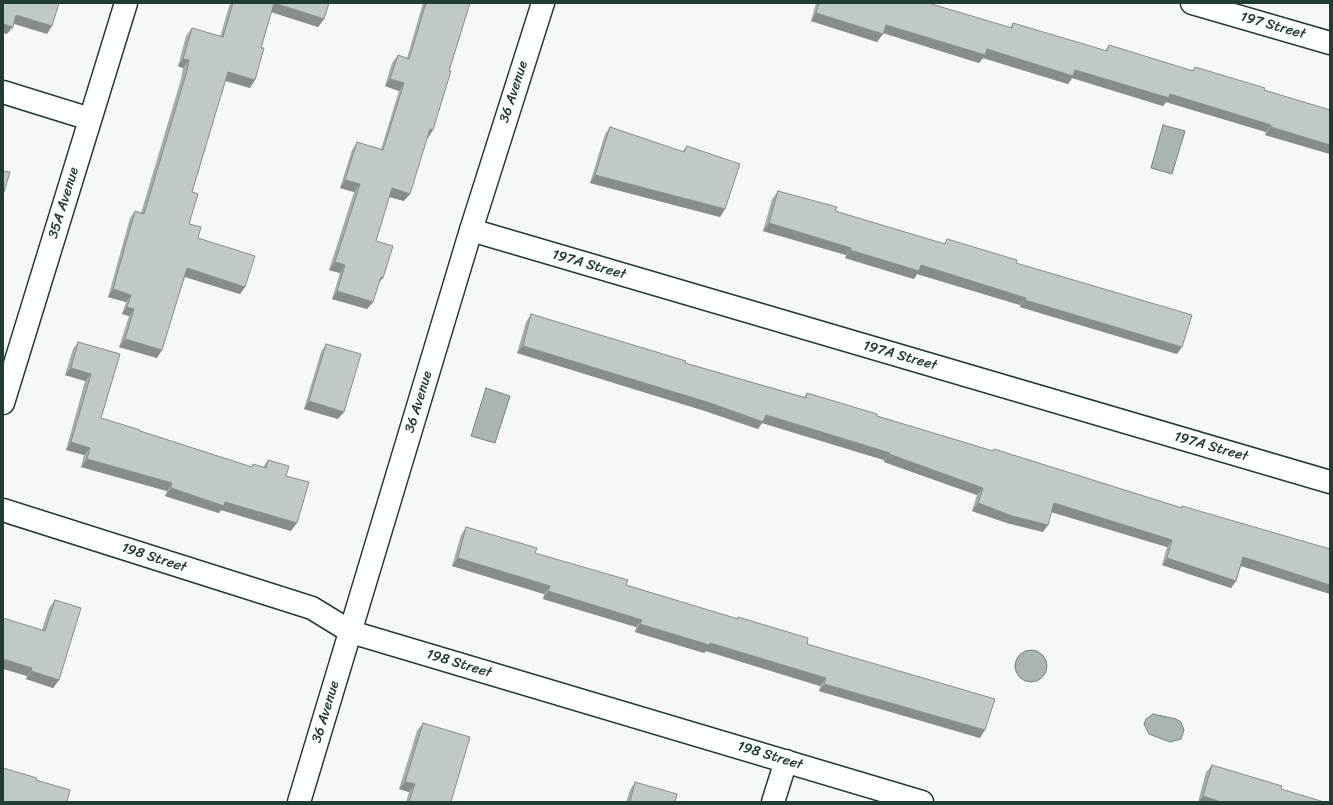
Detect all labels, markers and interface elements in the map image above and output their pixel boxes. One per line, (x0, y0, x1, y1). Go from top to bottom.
street label: 197 Street (1239, 9, 1307, 43)
street label: 36 Avenue (496, 59, 532, 125)
street label: 35A Avenue (45, 165, 83, 241)
street label: 197A Street (550, 246, 628, 284)
street label: 197A Street (861, 337, 939, 375)
street label: 36 Avenue (402, 369, 436, 435)
street label: 197A Street (1172, 428, 1250, 466)
street label: 198 Street (119, 540, 189, 576)
street label: 198 Street (424, 646, 494, 682)
street label: 36 Avenue (309, 679, 343, 745)
street label: 198 Street (735, 738, 805, 774)

